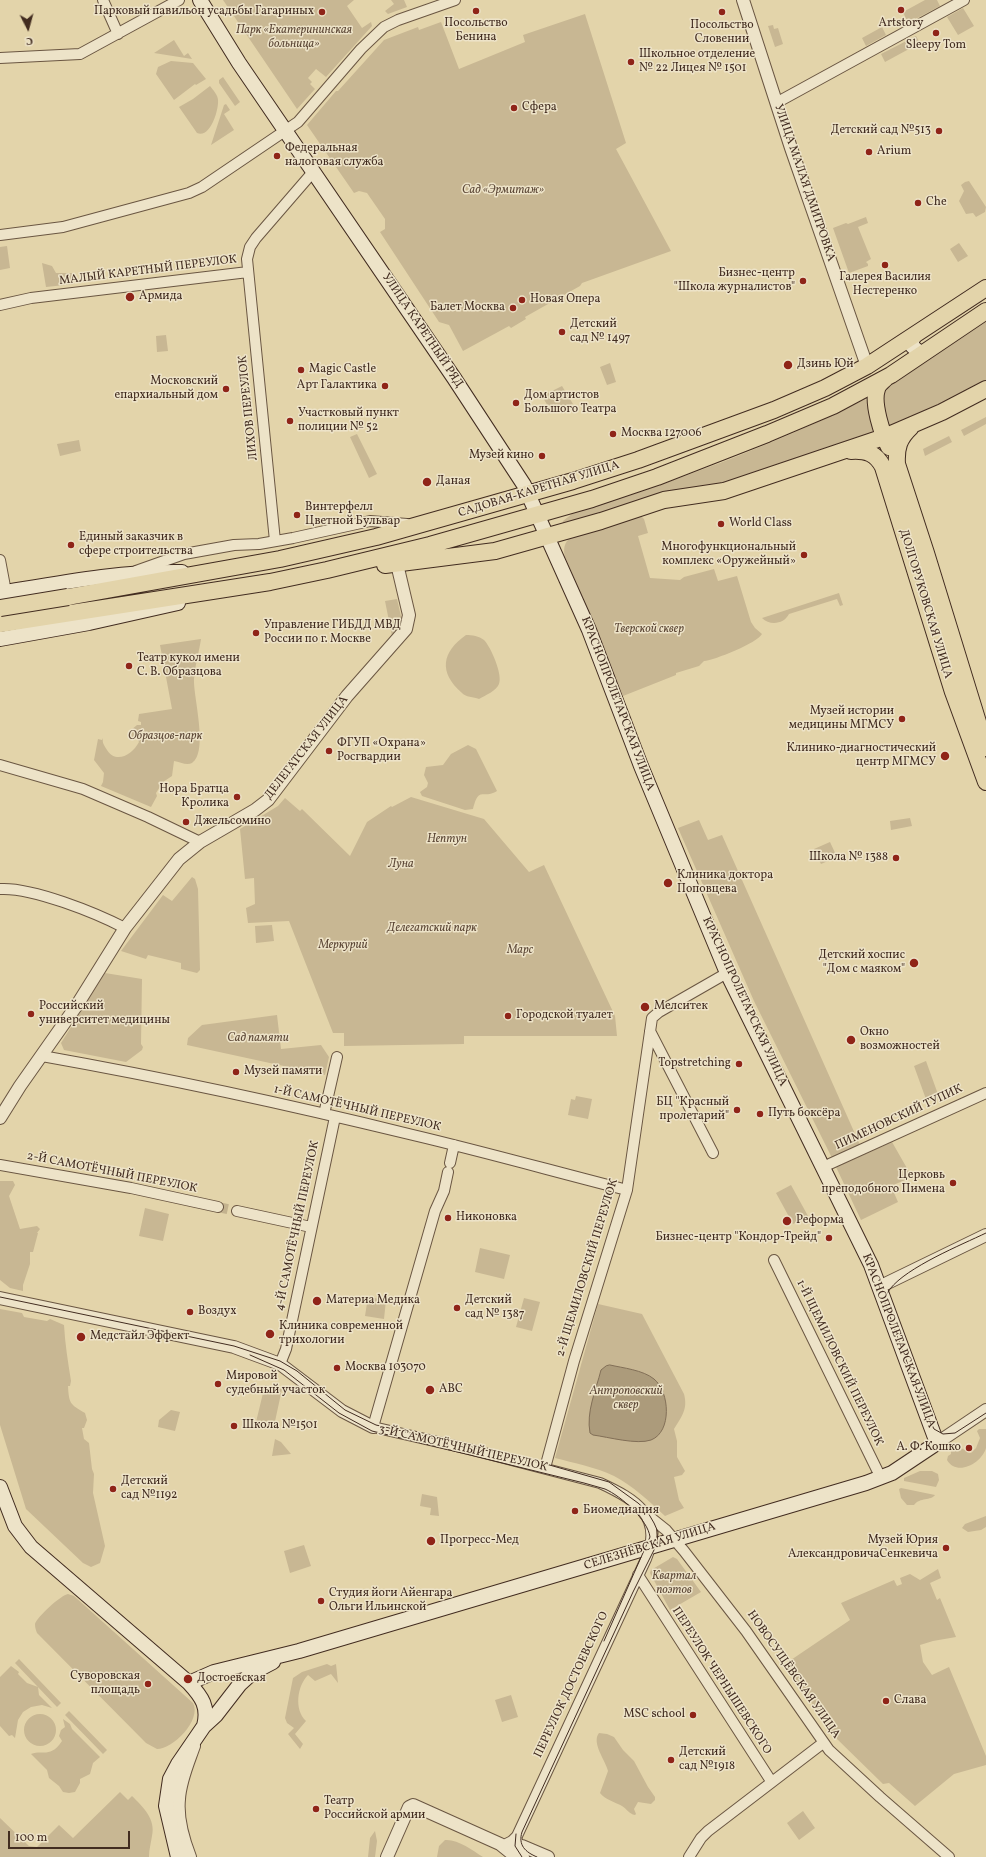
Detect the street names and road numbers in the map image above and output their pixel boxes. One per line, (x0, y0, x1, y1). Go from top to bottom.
street label: УЛИЦА МАЛАЯ ДМИТРОВКА (770, 102, 838, 264)
street label: МАЛЫЙ КАРЕТНЫЙ ПЕРЕУЛОК (58, 253, 238, 289)
street label: УЛИЦА КАРЕТНЫЙ РЯД (378, 271, 466, 391)
street label: ЛИХОВ ПЕРЕУЛОК (236, 355, 262, 461)
street label: САДОВАЯ-КАРЕТНАЯ УЛИЦА (457, 459, 621, 521)
street label: ДОЛГОРУКОВСКАЯ УЛИЦА (895, 528, 955, 680)
street label: КРАСНОПРОЛЕТАРСКАЯ УЛИЦА (577, 615, 657, 793)
street label: ДЕЛЕГАТСКАЯ УЛИЦА (262, 693, 352, 803)
street label: КРАСНОПРОЛЕТАРСКАЯ УЛИЦА (698, 915, 790, 1089)
street label: ПИМЕНОВСКИЙ ТУПИК (833, 1082, 965, 1154)
street label: 1-Й САМОТЁЧНЫЙ ПЕРЕУЛОК (272, 1083, 442, 1135)
street label: 4-Й САМОТЁЧНЫЙ ПЕРЕУЛОК (273, 1140, 323, 1312)
street label: 2-Й САМОТЁЧНЫЙ ПЕРЕУЛОК (26, 1149, 198, 1197)
street label: 2-Й ЩЕМИЛОВСКИЙ ПЕРЕУЛОК (554, 1177, 622, 1359)
street label: КРАСНОПРОЛЕТАРСКАЯ УЛИЦА (858, 1252, 938, 1430)
street label: 1-Й ЩЕМИЛОВСКИЙ ПЕРЕУЛОК (792, 1278, 886, 1448)
street label: 3-Й САМОТЁЧНЫЙ ПЕРЕУЛОК (377, 1423, 549, 1475)
street label: СЕЛЕЗНЁВСКАЯ УЛИЦА (582, 1520, 718, 1574)
street label: ПЕРЕУЛОК ЧЕРНЫШЕВСКОГО (668, 1605, 774, 1757)
street label: НОВОСУЩЁВСКАЯ УЛИЦА (743, 1608, 843, 1742)
street label: ПЕРЕУЛОК ДОСТОЕВСКОГО (532, 1610, 612, 1760)

